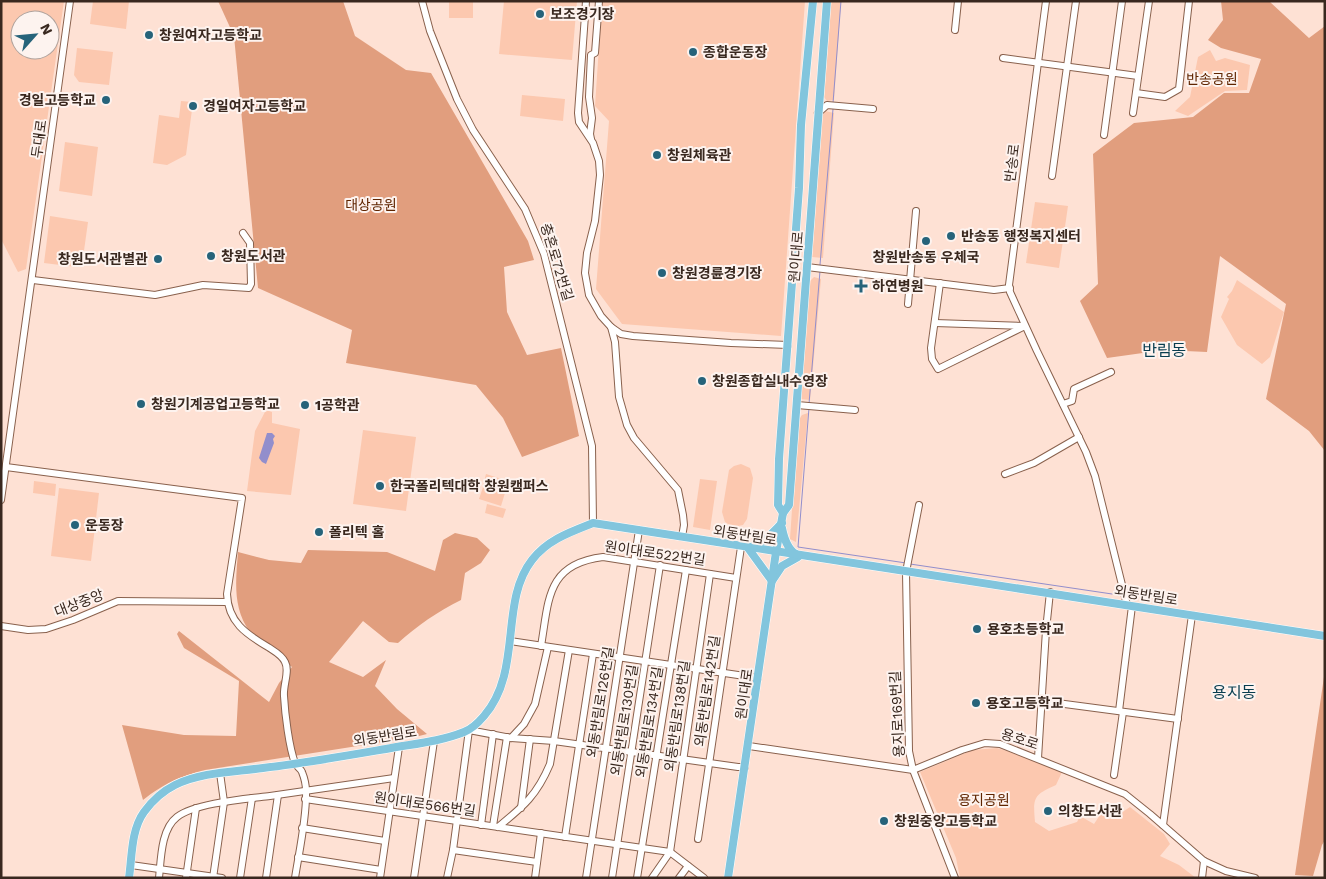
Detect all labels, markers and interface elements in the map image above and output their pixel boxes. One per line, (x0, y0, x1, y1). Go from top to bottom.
place label: 보조경기장 (550, 6, 615, 22)
marker: 보조경기장 (534, 8, 546, 20)
north arrow (10, 10, 60, 60)
text: N (37, 21, 56, 37)
place label: 창원여자고등학교 (159, 27, 262, 43)
marker: 창원여자고등학교 (143, 29, 155, 41)
place label: 종합운동장 (703, 44, 768, 60)
marker: 종합운동장 (687, 46, 699, 58)
park label: 반송공원 (1186, 71, 1238, 87)
place label: 경일고등학교 (19, 92, 96, 108)
marker: 경일고등학교 (100, 94, 112, 106)
place label: 경일여자고등학교 (203, 98, 306, 114)
marker: 경일여자고등학교 (187, 100, 199, 112)
street label: 두대로 (28, 119, 50, 159)
street label: 반송로 (1002, 143, 1022, 183)
place label: 창원체육관 (667, 147, 732, 163)
marker: 창원체육관 (651, 149, 663, 161)
park label: 대상공원 (345, 197, 397, 213)
street label: 충혼로72번길 (538, 221, 576, 303)
place label: 반송동 행정복지센터 (961, 228, 1081, 244)
marker: 반송동 행정복지센터 (945, 230, 957, 242)
street label: 원이대로 (786, 231, 806, 283)
marker: 창원반송동 우체국 (920, 235, 932, 247)
place label: 창원도서관 (221, 248, 286, 264)
place label: 창원반송동 우체국 (872, 249, 980, 265)
marker: 창원도서관 (205, 250, 217, 262)
place label: 창원도서관별관 (58, 251, 148, 267)
marker: 창원도서관별관 (152, 253, 164, 265)
place label: 창원경륜경기장 (672, 265, 762, 281)
marker: 창원경륜경기장 (656, 267, 668, 279)
place label: 하연병원 (872, 278, 924, 294)
marker: 하연병원 (854, 279, 868, 293)
district label: 반림동 (1142, 341, 1186, 360)
place label: 창원종합실내수영장 (712, 373, 828, 389)
marker: 창원종합실내수영장 (696, 375, 708, 387)
place label: 창원기계공업고등학교 (151, 396, 280, 412)
place label: 1공학관 (315, 397, 360, 413)
marker: 창원기계공업고등학교 (135, 398, 147, 410)
marker: 1공학관 (299, 399, 311, 411)
place label: 한국폴리텍대학 창원캠퍼스 (390, 478, 549, 494)
marker: 한국폴리텍대학 창원캠퍼스 (374, 480, 386, 492)
place label: 운동장 (85, 517, 124, 533)
marker: 운동장 (69, 519, 81, 531)
street label: 외동반림로 (712, 522, 778, 548)
place label: 폴리텍 홀 (329, 524, 385, 540)
marker: 폴리텍 홀 (313, 526, 325, 538)
street label: 원이대로522번길 (603, 538, 707, 568)
street label: 외동반림로 (1113, 582, 1179, 608)
street label: 대상중앙 (52, 586, 106, 620)
place label: 용호초등학교 (987, 621, 1064, 637)
marker: 용호초등학교 (971, 623, 983, 635)
street label: 외동반림로142번길 (691, 634, 723, 748)
street label: 외동반림로126번길 (583, 645, 617, 759)
street label: 외동반림로138번길 (661, 659, 693, 773)
street label: 외동반림로130번길 (607, 663, 641, 777)
street label: 외동반림로134번길 (632, 665, 666, 779)
street label: 원이대로 (732, 667, 756, 721)
street label: 용지로169번길 (887, 670, 907, 758)
district label: 용지동 (1212, 683, 1256, 702)
place label: 용호고등학교 (986, 695, 1063, 711)
marker: 용호고등학교 (970, 697, 982, 709)
street label: 외동반림로 (352, 723, 418, 749)
street label: 용호로 (999, 725, 1041, 753)
street label: 원이대로566번길 (373, 789, 477, 819)
park label: 용지공원 (958, 792, 1010, 808)
place label: 의창도서관 (1058, 803, 1123, 819)
marker: 의창도서관 (1042, 805, 1054, 817)
place label: 창원중앙고등학교 (894, 813, 997, 829)
marker: 창원중앙고등학교 (878, 815, 890, 827)

